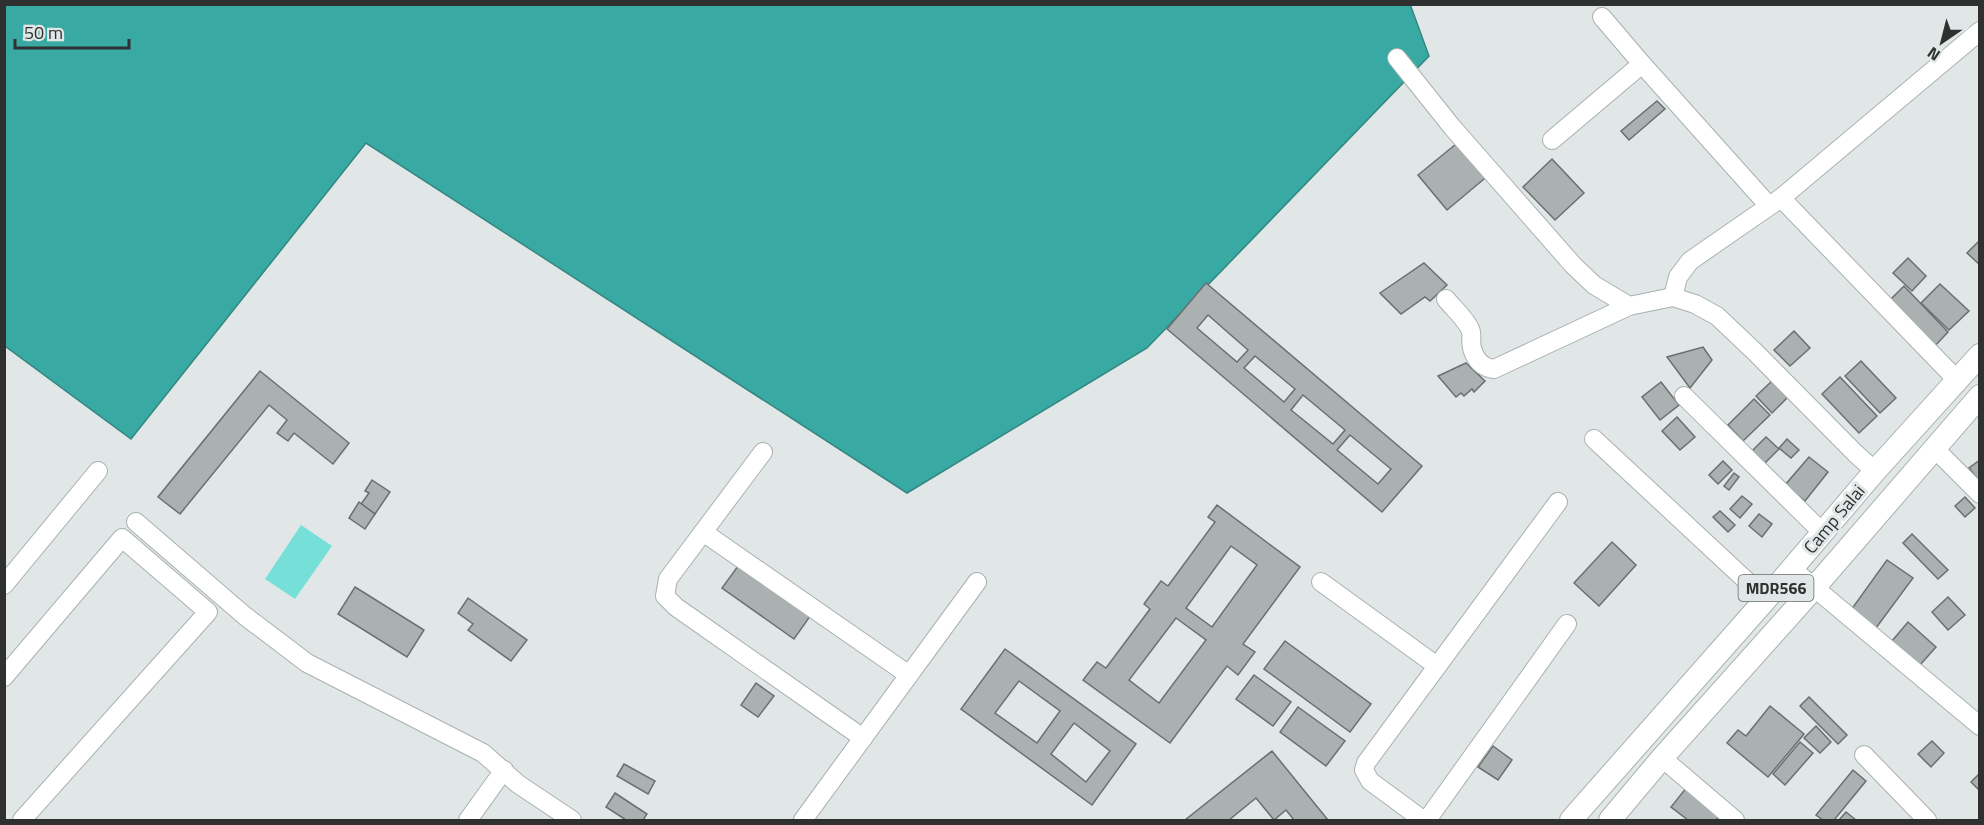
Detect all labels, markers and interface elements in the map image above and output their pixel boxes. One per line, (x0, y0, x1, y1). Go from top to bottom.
scale bar (15, 12, 129, 50)
north arrow (1912, 12, 1972, 72)
text: 50 m (24, 19, 63, 46)
text: N (1922, 41, 1945, 67)
street label: Camp Salai (1797, 478, 1871, 560)
road number: MDR566 (1738, 575, 1814, 601)

